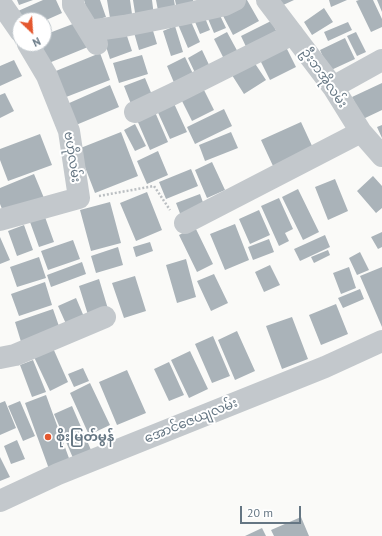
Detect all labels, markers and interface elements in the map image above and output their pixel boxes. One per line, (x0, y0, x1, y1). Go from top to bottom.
north arrow (12, 12, 52, 52)
text: N (30, 34, 43, 50)
street label: ဦးဘအိုလမ်း (298, 45, 350, 111)
street label: ဗဟိုလမ်း (60, 130, 84, 184)
street label: အောင်ဇေယျလမ်း (142, 395, 240, 447)
place label: စိုးမြတ်မွန် (56, 429, 114, 445)
marker: စိုးမြတ်မွန် (43, 432, 53, 442)
scale bar (242, 498, 303, 524)
text: 20 m (247, 505, 273, 520)

